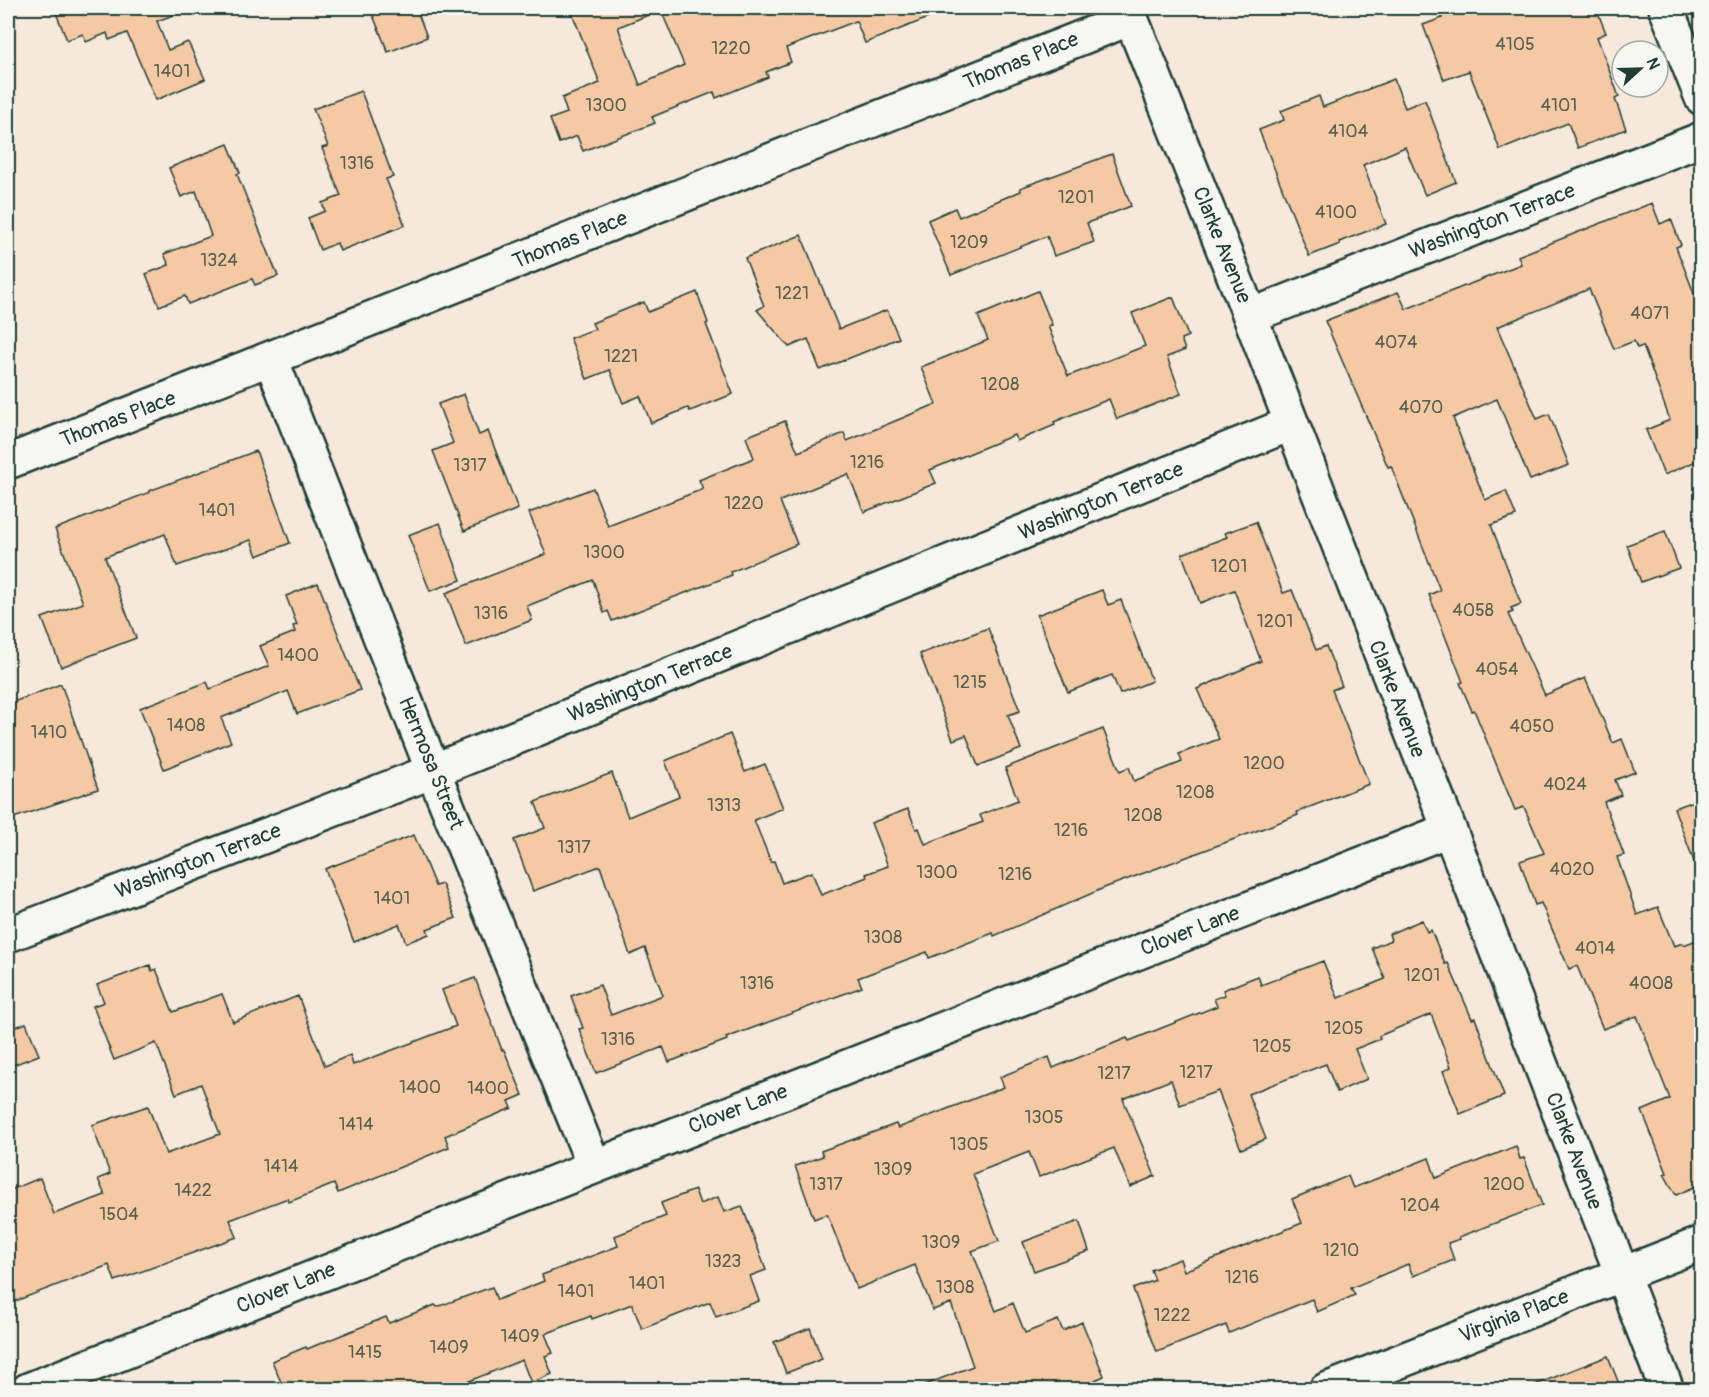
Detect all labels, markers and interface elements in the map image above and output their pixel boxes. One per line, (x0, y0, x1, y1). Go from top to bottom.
street label: Thomas Place (959, 25, 1083, 96)
house number: 4105 (1495, 33, 1535, 56)
house number: 1220 (711, 37, 751, 60)
north arrow (1610, 39, 1670, 99)
text: N (1642, 55, 1664, 73)
house number: 1401 (154, 60, 190, 83)
house number: 1300 (585, 94, 627, 117)
house number: 4101 (1541, 94, 1577, 117)
house number: 4104 (1328, 120, 1369, 143)
house number: 1316 (340, 152, 374, 175)
street label: Washington Terrace (1405, 177, 1579, 265)
street label: Clarke Avenue (1186, 183, 1258, 308)
house number: 1201 (1058, 186, 1094, 209)
house number: 4100 (1315, 201, 1357, 224)
street label: Thomas Place (508, 204, 632, 275)
house number: 1209 (950, 231, 988, 254)
house number: 1324 (200, 249, 238, 272)
house number: 1221 (775, 282, 809, 305)
house number: 4071 (1630, 302, 1670, 325)
house number: 4074 (1375, 331, 1418, 354)
house number: 1221 (604, 345, 638, 368)
house number: 1208 (981, 373, 1019, 396)
street label: Thomas Place (56, 384, 180, 453)
house number: 4070 (1399, 396, 1443, 419)
house number: 1216 (850, 451, 884, 474)
house number: 1317 (453, 454, 487, 477)
street label: Washington Terrace (1015, 455, 1188, 546)
house number: 1220 (724, 492, 764, 515)
house number: 1401 (199, 499, 235, 522)
house number: 1300 (583, 541, 625, 564)
house number: 1201 (1211, 555, 1247, 578)
house number: 4058 (1452, 599, 1494, 622)
house number: 1316 (474, 602, 508, 625)
house number: 1201 (1257, 610, 1293, 633)
street label: Washington Terrace (564, 637, 737, 728)
street label: Clarke Avenue (1362, 637, 1432, 762)
house number: 1400 (277, 644, 319, 667)
house number: 4054 (1476, 658, 1519, 681)
house number: 1215 (953, 671, 987, 694)
street label: Hermosa Street (392, 693, 470, 834)
house number: 1408 (167, 714, 205, 737)
house number: 4050 (1510, 715, 1554, 738)
house number: 1410 (31, 721, 67, 744)
house number: 1200 (1243, 752, 1285, 775)
house number: 4024 (1543, 773, 1587, 796)
house number: 1208 (1176, 781, 1214, 804)
house number: 1313 (707, 794, 741, 817)
house number: 1208 (1124, 804, 1162, 827)
street label: Washington Terrace (111, 817, 285, 905)
house number: 1216 (1054, 819, 1088, 842)
house number: 1317 (557, 836, 591, 859)
house number: 4020 (1549, 858, 1595, 881)
house number: 1300 (916, 861, 958, 884)
house number: 1216 (998, 863, 1032, 886)
house number: 1401 (374, 887, 410, 910)
street label: Clover Lane (1136, 899, 1244, 962)
house number: 1308 (864, 926, 902, 949)
house number: 4014 (1575, 937, 1616, 960)
house number: 1201 (1404, 964, 1440, 987)
house number: 1316 (740, 972, 774, 995)
house number: 4008 (1629, 972, 1673, 995)
house number: 1205 (1324, 1017, 1364, 1040)
house number: 1316 (601, 1028, 635, 1051)
house number: 1205 (1252, 1035, 1292, 1058)
house number: 1217 (1179, 1061, 1213, 1084)
house number: 1217 (1097, 1062, 1131, 1085)
house number: 1400 (399, 1076, 441, 1099)
house number: 1400 (467, 1077, 509, 1100)
street label: Clover Lane (684, 1077, 792, 1140)
street label: Clarke Avenue (1539, 1089, 1609, 1214)
house number: 1305 (1024, 1106, 1064, 1129)
house number: 1414 (339, 1113, 374, 1136)
house number: 1305 (949, 1133, 989, 1156)
house number: 1414 (264, 1155, 299, 1178)
house number: 1309 (874, 1158, 912, 1181)
house number: 1317 (809, 1173, 843, 1196)
house number: 1200 (1483, 1173, 1525, 1196)
house number: 1422 (174, 1179, 212, 1202)
house number: 1204 (1400, 1194, 1440, 1217)
house number: 1504 (99, 1203, 139, 1226)
house number: 1309 (922, 1231, 960, 1254)
house number: 1210 (1323, 1239, 1359, 1262)
house number: 1323 (705, 1250, 741, 1273)
street label: Clover Lane (233, 1256, 340, 1320)
house number: 1216 (1225, 1266, 1259, 1289)
house number: 1401 (629, 1272, 665, 1295)
house number: 1308 (936, 1276, 974, 1299)
house number: 1401 (558, 1280, 594, 1303)
street label: Virginia Place (1455, 1283, 1573, 1349)
house number: 1222 (1153, 1304, 1191, 1327)
house number: 1409 (500, 1325, 540, 1348)
house number: 1409 (429, 1336, 469, 1359)
house number: 1415 (348, 1341, 382, 1364)

